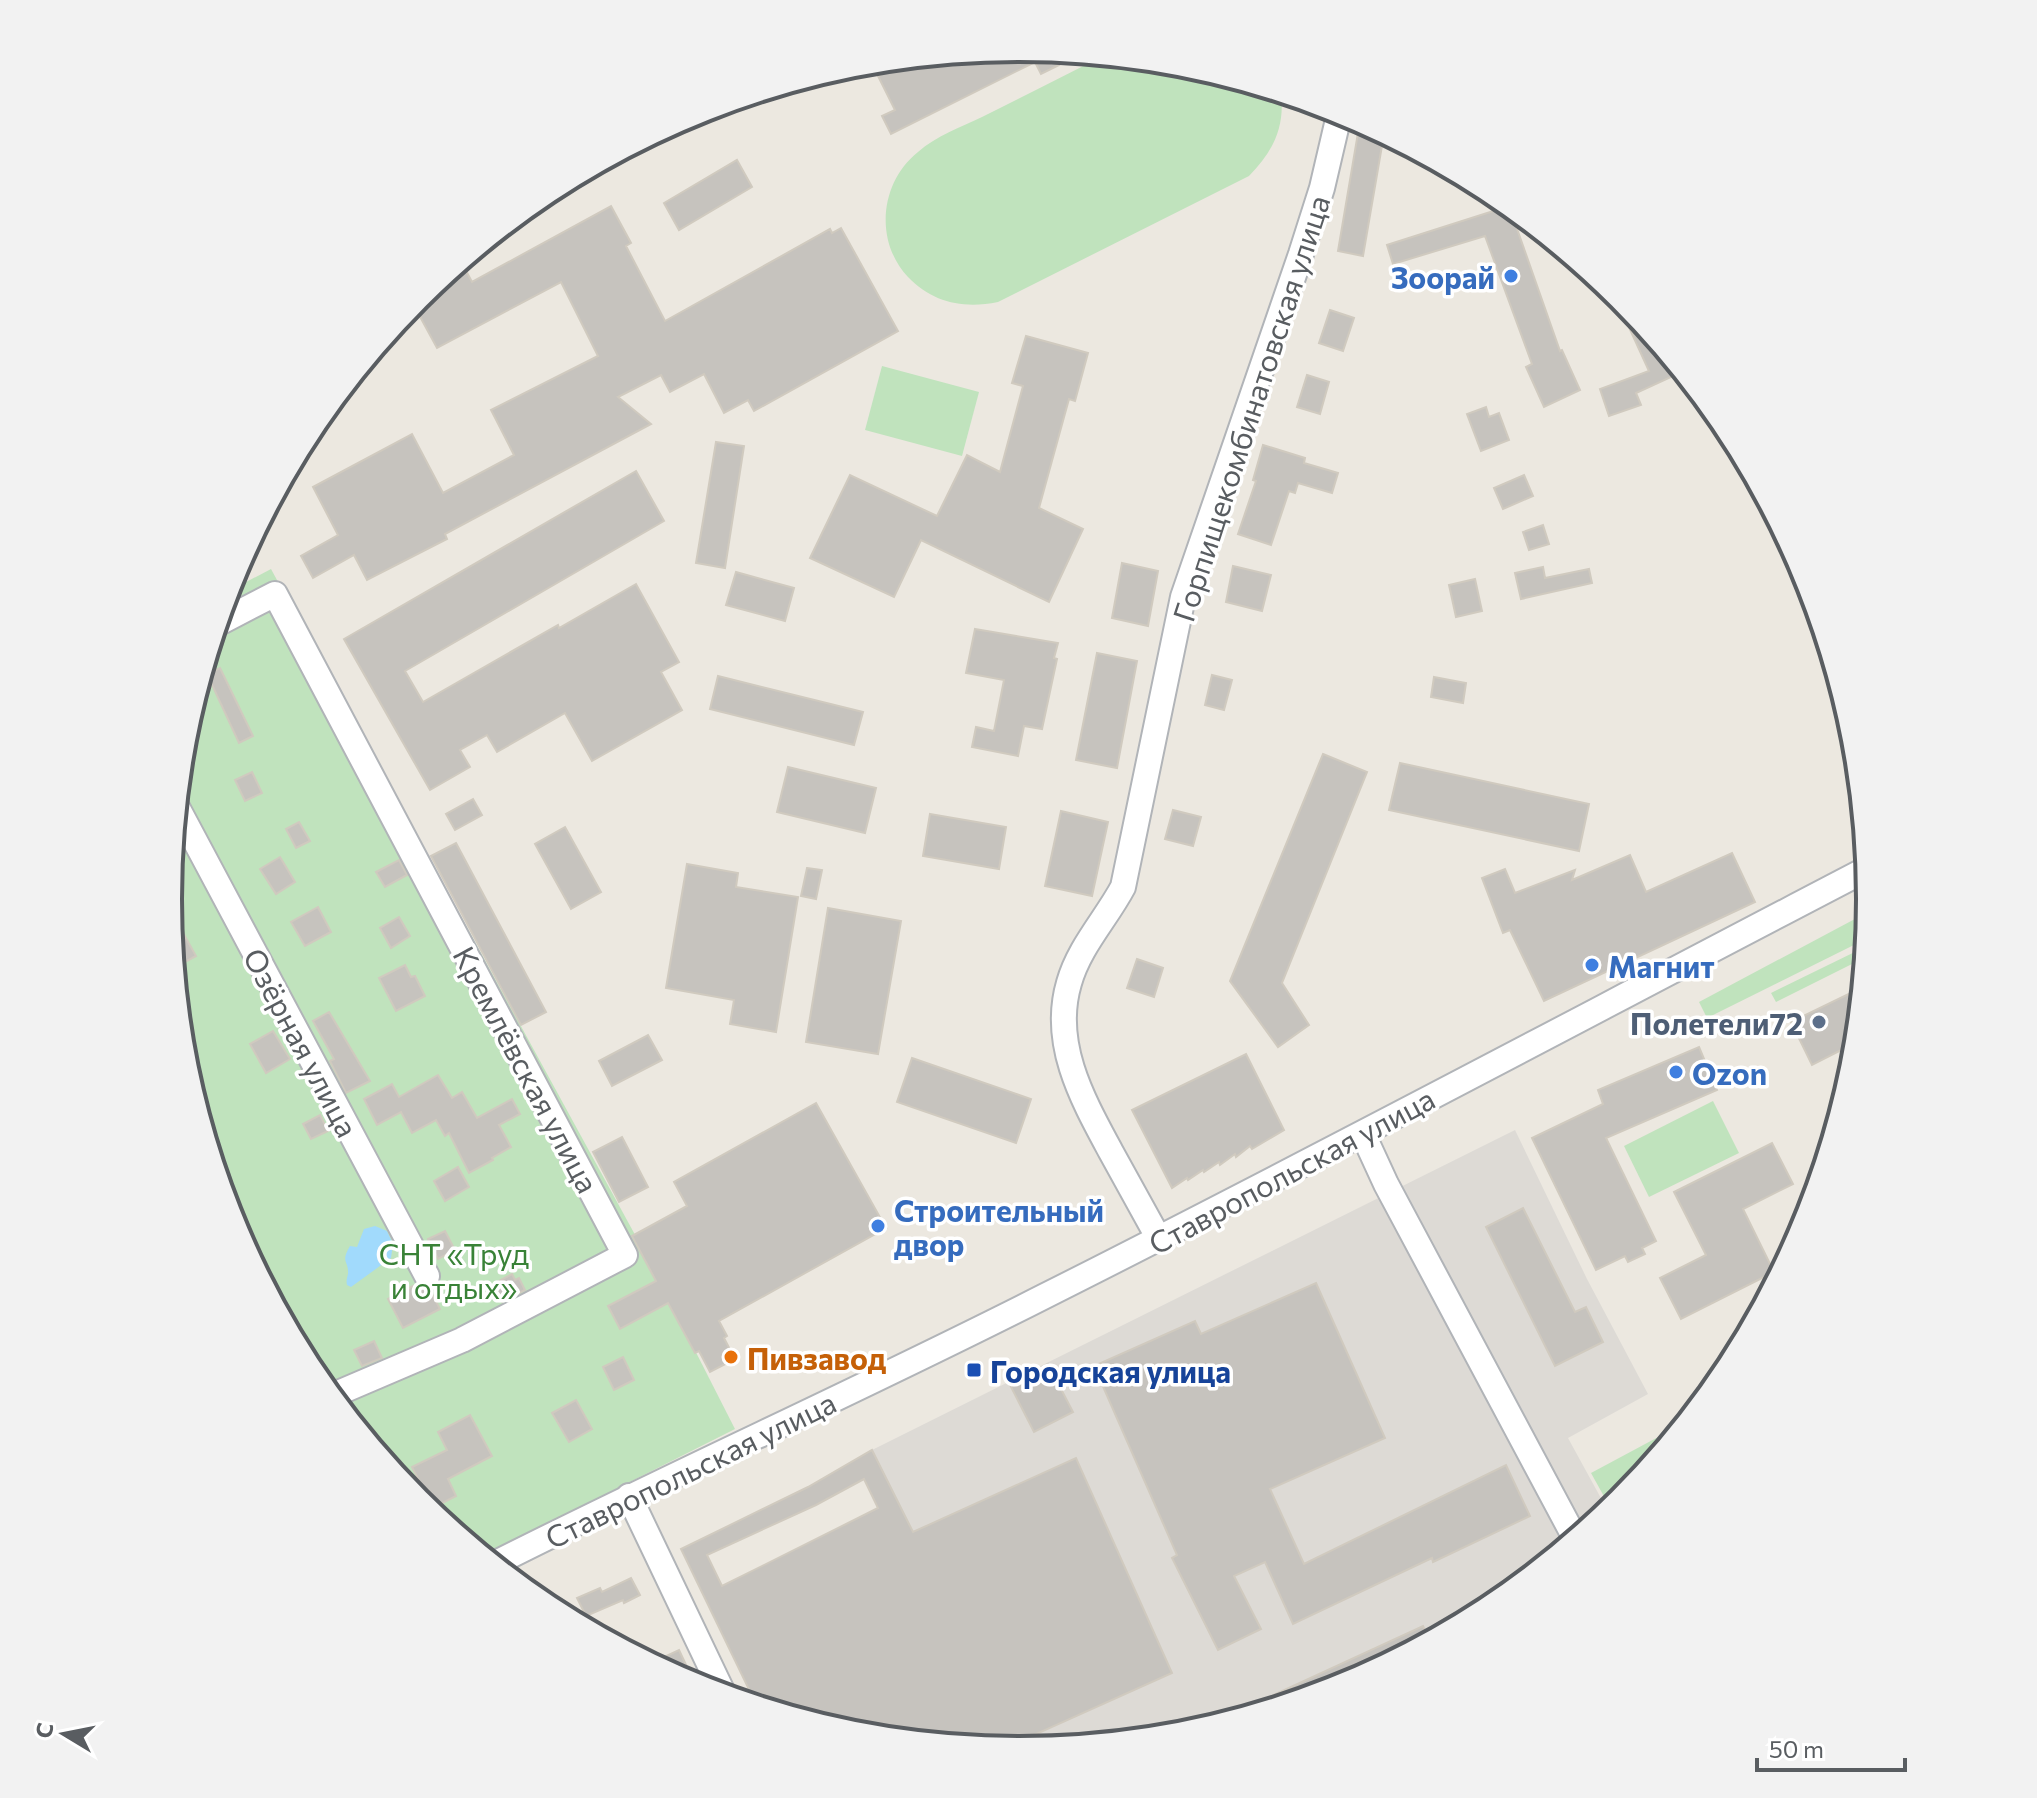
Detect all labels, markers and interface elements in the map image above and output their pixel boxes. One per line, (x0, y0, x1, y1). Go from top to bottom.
street label: Горпищекомбинатовская улица (1163, 190, 1337, 626)
place label: Зоорай (1391, 258, 1495, 295)
marker: Зоорай (1502, 267, 1520, 285)
street label: Кремлёвская улица (446, 939, 608, 1199)
street label: Озёрная улица (237, 941, 367, 1143)
place label: Магнит (1608, 947, 1715, 984)
marker: Магнит (1583, 956, 1601, 974)
place label: Полетели72 (1630, 1004, 1803, 1041)
marker: Полетели72 (1810, 1013, 1828, 1031)
place label: Ozon (1692, 1054, 1767, 1091)
marker: Ozon (1667, 1063, 1685, 1081)
street label: Ставропольская улица (1142, 1079, 1440, 1261)
place label: Строительный двор (894, 1191, 1104, 1262)
marker: Строительный двор (869, 1217, 887, 1235)
park label: СНТ «Труд и отдых» (379, 1234, 529, 1305)
place label: Пивзавод (747, 1339, 887, 1376)
marker: Пивзавод (722, 1348, 740, 1366)
place label: Городская улица (990, 1352, 1231, 1389)
marker: Городская улица (965, 1361, 983, 1379)
street label: Ставропольская улица (539, 1383, 841, 1555)
north arrow (24, 1694, 104, 1774)
text: С (29, 1721, 58, 1740)
scale bar (1757, 1722, 1905, 1772)
text: 50 m (1769, 1734, 1824, 1763)

